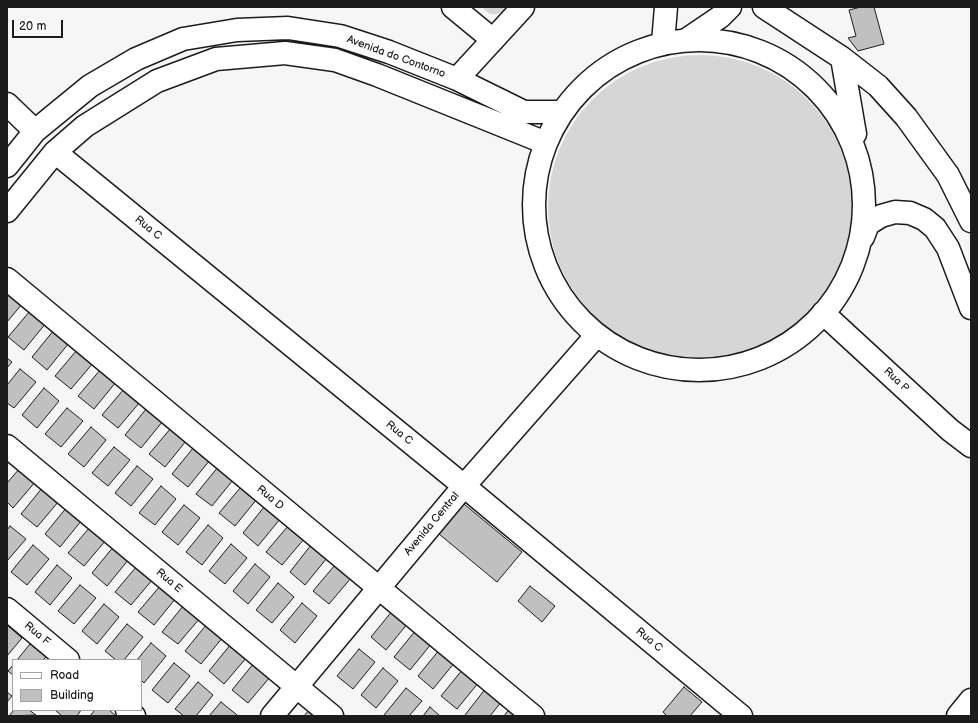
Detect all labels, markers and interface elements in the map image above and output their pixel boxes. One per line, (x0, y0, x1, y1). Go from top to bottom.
scale bar (14, 12, 65, 38)
text: 20 m (19, 19, 46, 34)
street label: Avenida do Contorno (345, 33, 447, 81)
street label: Rua C (132, 213, 164, 243)
street label: Rua P (881, 365, 911, 395)
street label: Rua C (383, 418, 415, 448)
street label: Rua D (254, 483, 286, 513)
street label: Avenida Central (402, 490, 462, 558)
street label: Rua E (153, 566, 185, 596)
street label: Rua F (21, 619, 53, 649)
street label: Rua C (633, 625, 665, 655)
legend (12, 659, 142, 711)
text: Road (50, 668, 79, 683)
text: Building (50, 688, 94, 703)

